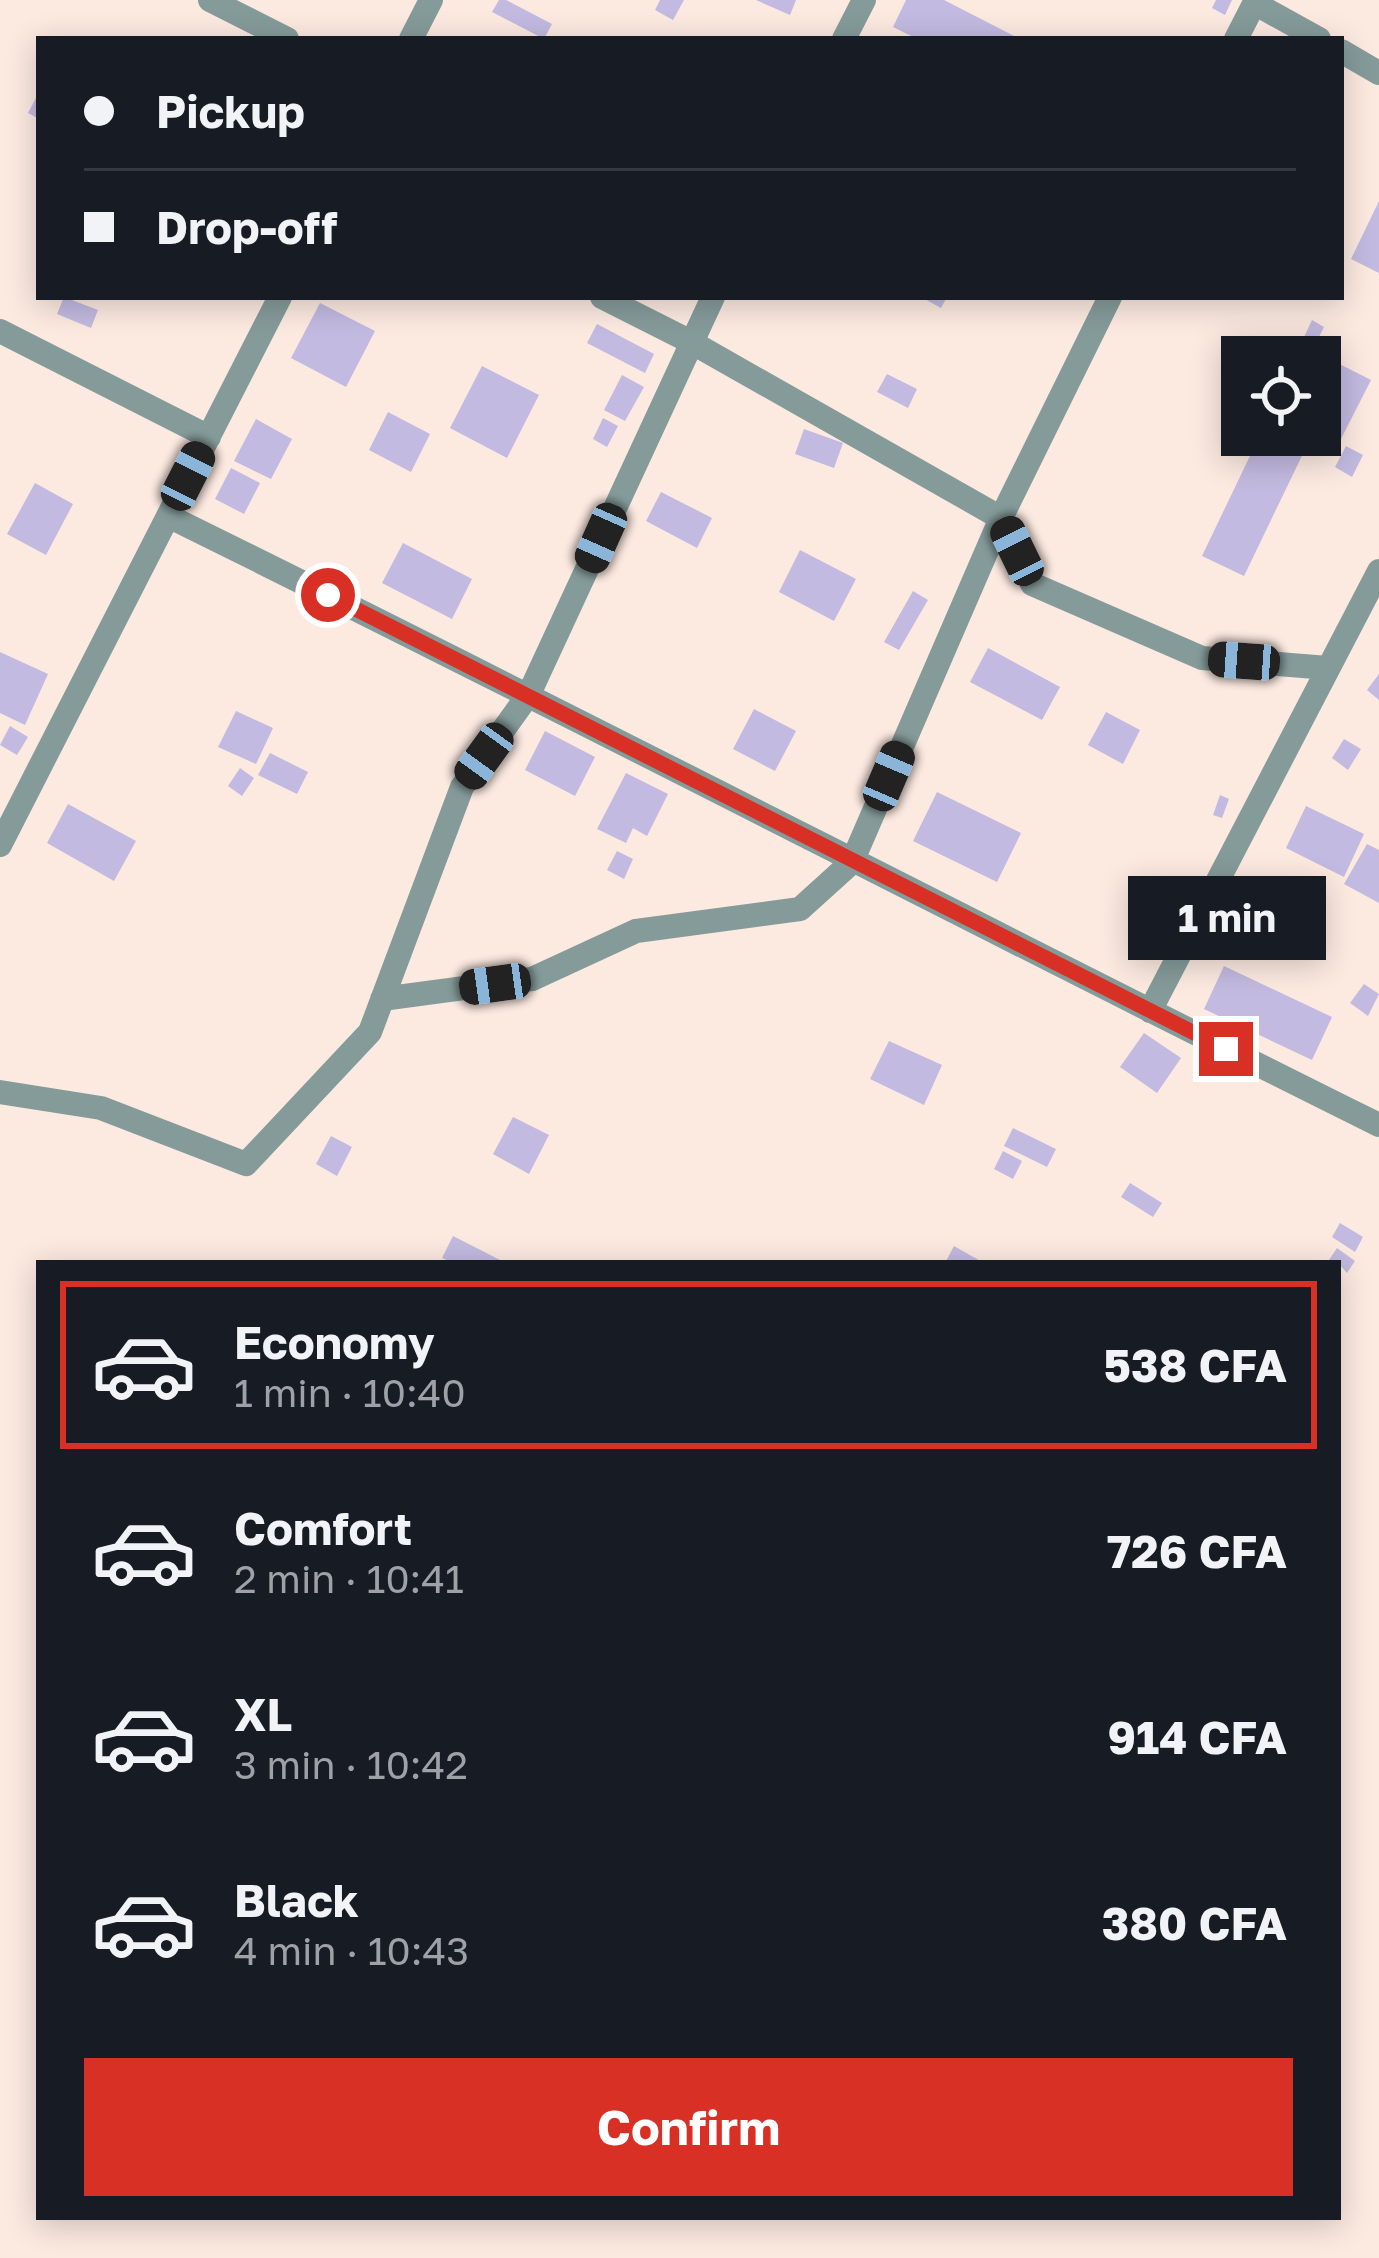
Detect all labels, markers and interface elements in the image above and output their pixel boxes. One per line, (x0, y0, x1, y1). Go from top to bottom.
text: Pickup (156, 84, 305, 138)
text: Drop-off (156, 200, 337, 254)
map controls (1221, 336, 1341, 456)
button: locate (1221, 336, 1341, 456)
car (156, 436, 220, 516)
car (570, 498, 632, 578)
car (985, 511, 1049, 591)
route start (301, 568, 355, 622)
car (1207, 641, 1281, 681)
car (448, 716, 520, 796)
car (858, 736, 920, 816)
callout: 1 min (1127, 875, 1325, 959)
text: 1 min (1178, 894, 1276, 941)
car (457, 961, 533, 1007)
route end (1199, 1022, 1253, 1076)
icon: car (90, 1311, 198, 1419)
text: Economy (234, 1315, 435, 1369)
text: 538 CFA (1104, 1338, 1287, 1392)
text: 1 min · 10:40 (234, 1369, 466, 1416)
icon: car (90, 1497, 198, 1605)
text: Comfort (234, 1501, 412, 1555)
text: 726 CFA (1107, 1524, 1287, 1578)
text: 2 min · 10:41 (234, 1555, 464, 1602)
icon: car (90, 1683, 198, 1791)
text: XL (234, 1687, 292, 1741)
text: 914 CFA (1107, 1710, 1287, 1764)
text: 3 min · 10:42 (234, 1741, 468, 1788)
icon: car (90, 1869, 198, 1977)
text: Black (234, 1873, 359, 1927)
text: 380 CFA (1102, 1896, 1287, 1950)
text: 4 min · 10:43 (234, 1927, 469, 1974)
button: Confirm (84, 2058, 1293, 2196)

